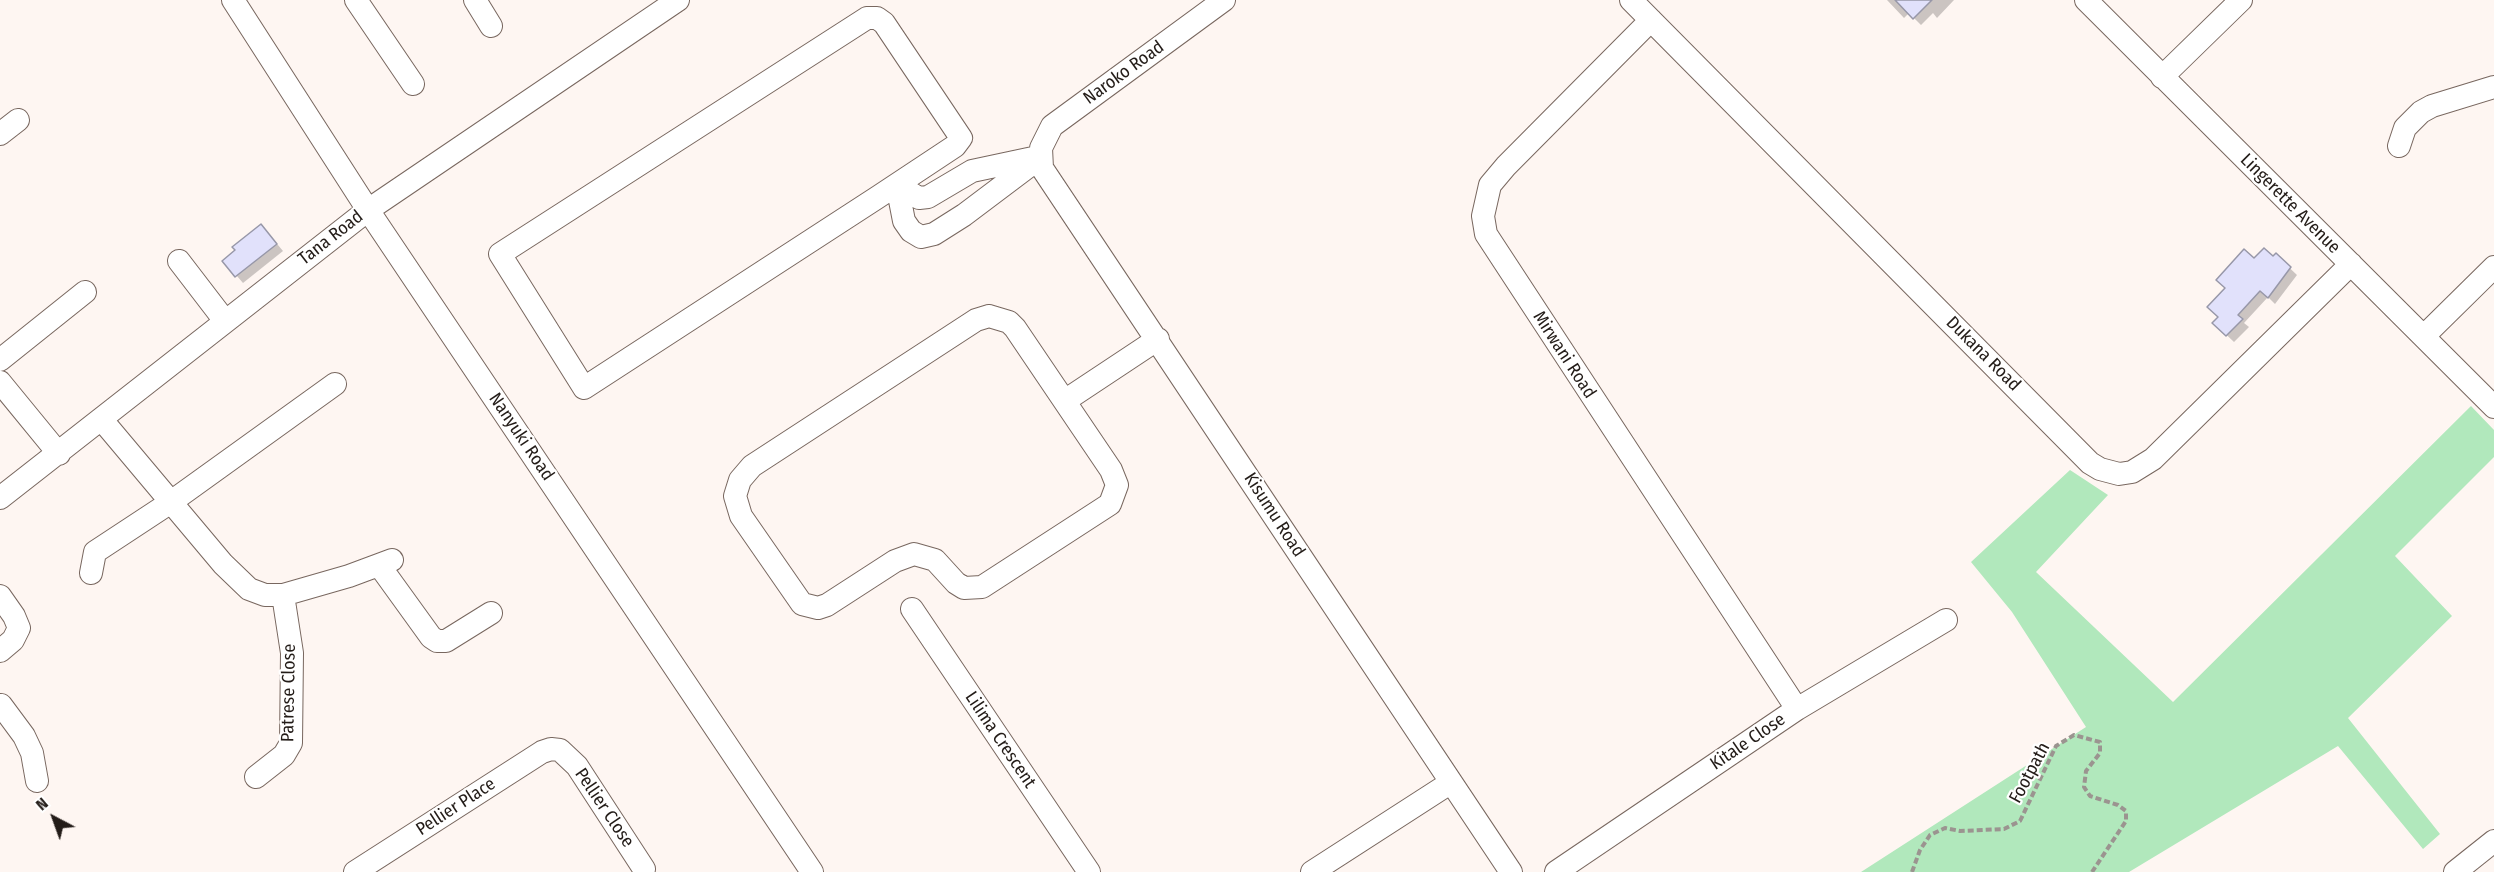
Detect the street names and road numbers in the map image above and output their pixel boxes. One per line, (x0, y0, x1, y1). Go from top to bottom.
street label: Naroko Road (1080, 37, 1168, 109)
street label: Lingerette Avenue (2236, 150, 2344, 258)
street label: Tana Road (294, 206, 368, 270)
street label: Mirwani Road (1528, 307, 1600, 403)
street label: Dukana Road (1941, 312, 2025, 396)
street label: Nanyuki Road (484, 389, 558, 485)
street label: Kisumu Road (1239, 469, 1309, 561)
street label: Patrese Close (277, 644, 301, 742)
street label: Lilima Crescent (960, 688, 1040, 792)
street label: Kitale Close (1706, 709, 1790, 775)
street label: Footpath (2005, 739, 2055, 807)
street label: Pellier Close (570, 764, 638, 852)
street label: Pellier Place (412, 773, 500, 841)

